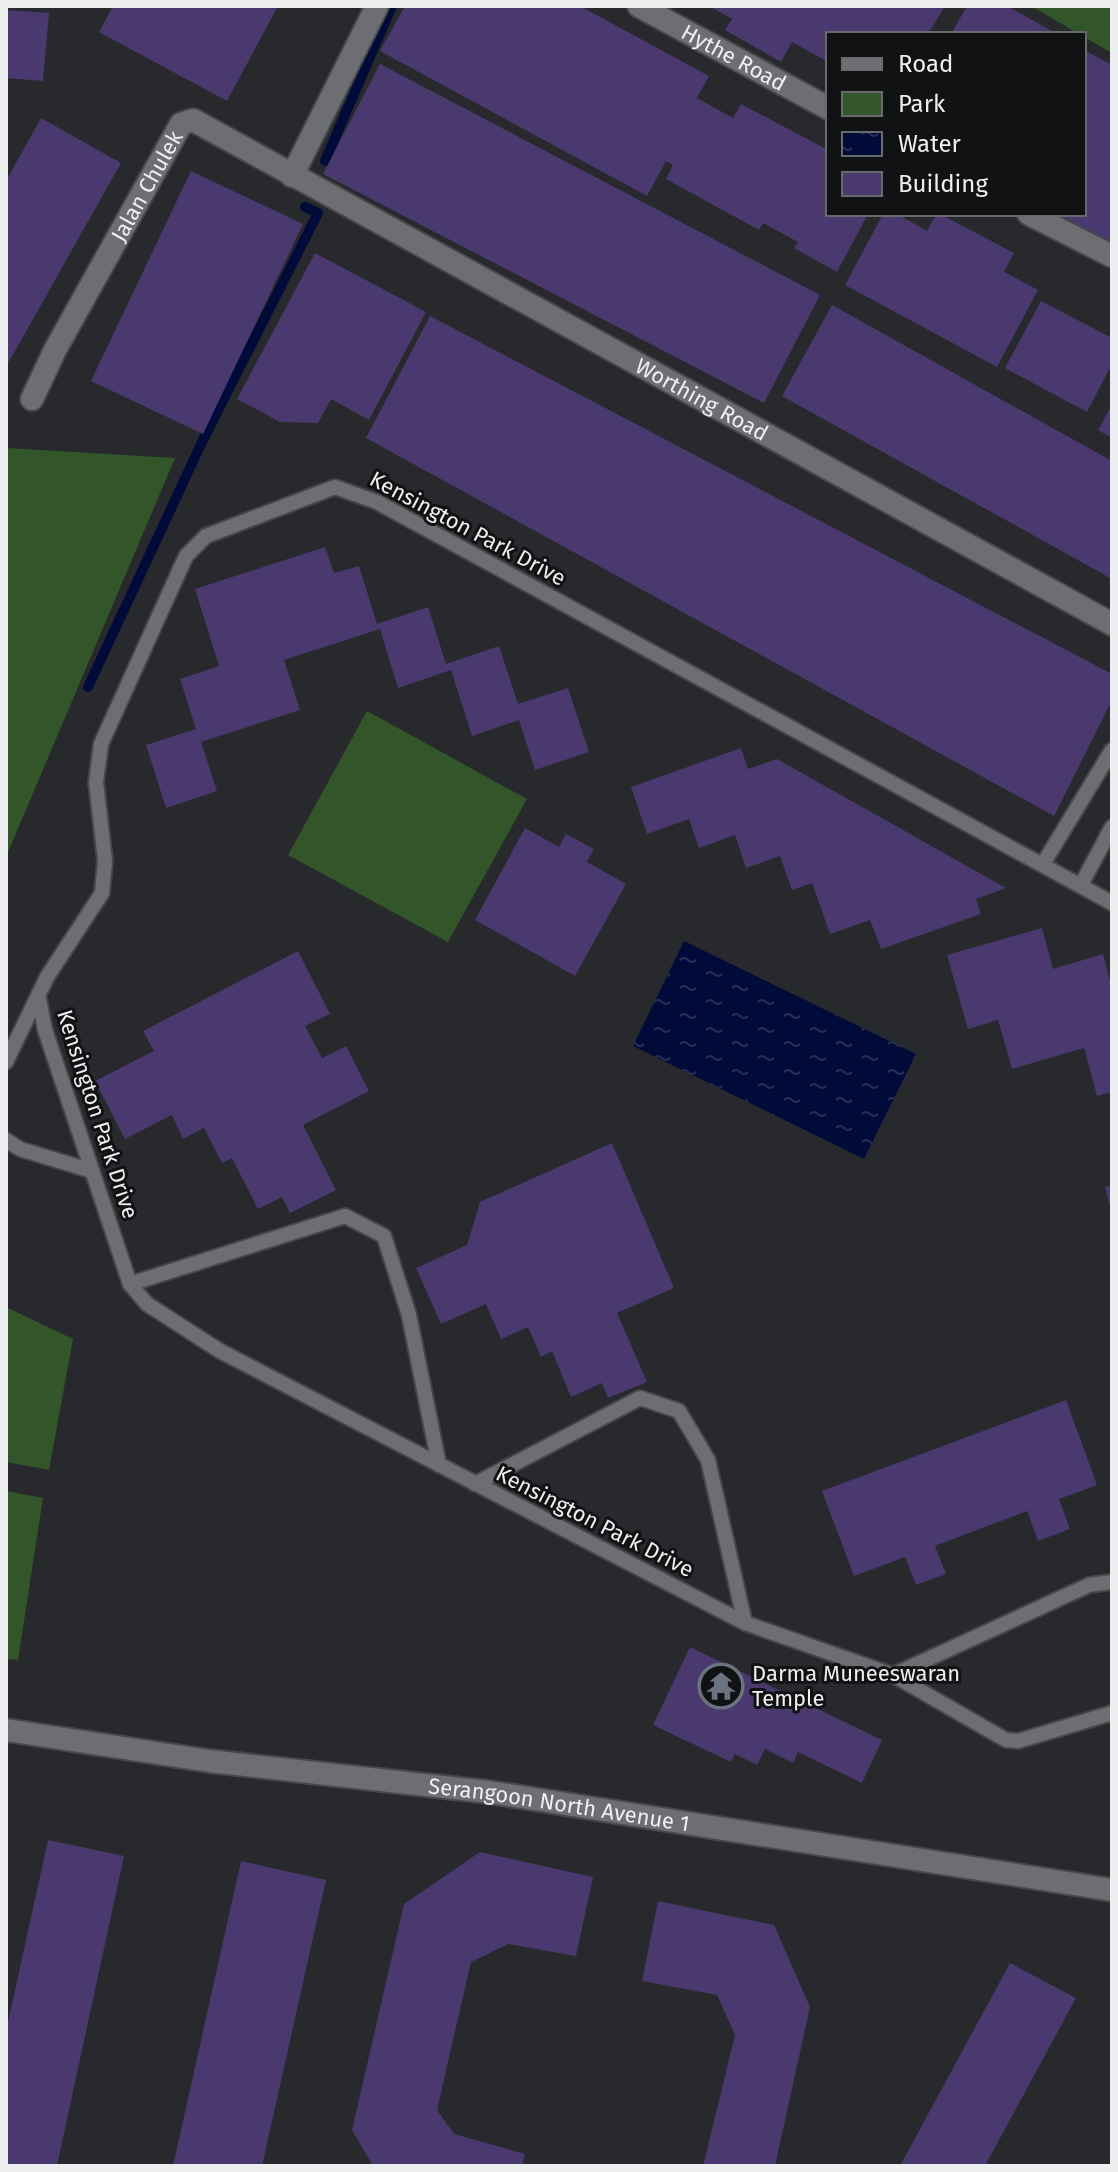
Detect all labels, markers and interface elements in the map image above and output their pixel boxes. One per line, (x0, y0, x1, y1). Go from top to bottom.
street label: Hythe Road (677, 18, 791, 97)
legend (826, 32, 1086, 216)
text: Road (898, 50, 953, 78)
text: Park (898, 90, 946, 118)
street label: Jalan Chulek (105, 125, 189, 246)
text: Water (898, 130, 962, 158)
text: Building (898, 170, 988, 198)
street label: Worthing Road (631, 352, 773, 447)
street label: Kensington Park Drive (365, 465, 570, 592)
street label: Kensington Park Drive (51, 1006, 144, 1222)
street label: Kensington Park Drive (491, 1460, 698, 1583)
place label: Darma Muneeswaran Temple (752, 1660, 960, 1712)
temple icon: Darma Muneeswaran Temple (697, 1662, 745, 1710)
street label: Serangoon North Avenue 1 (427, 1772, 691, 1837)

